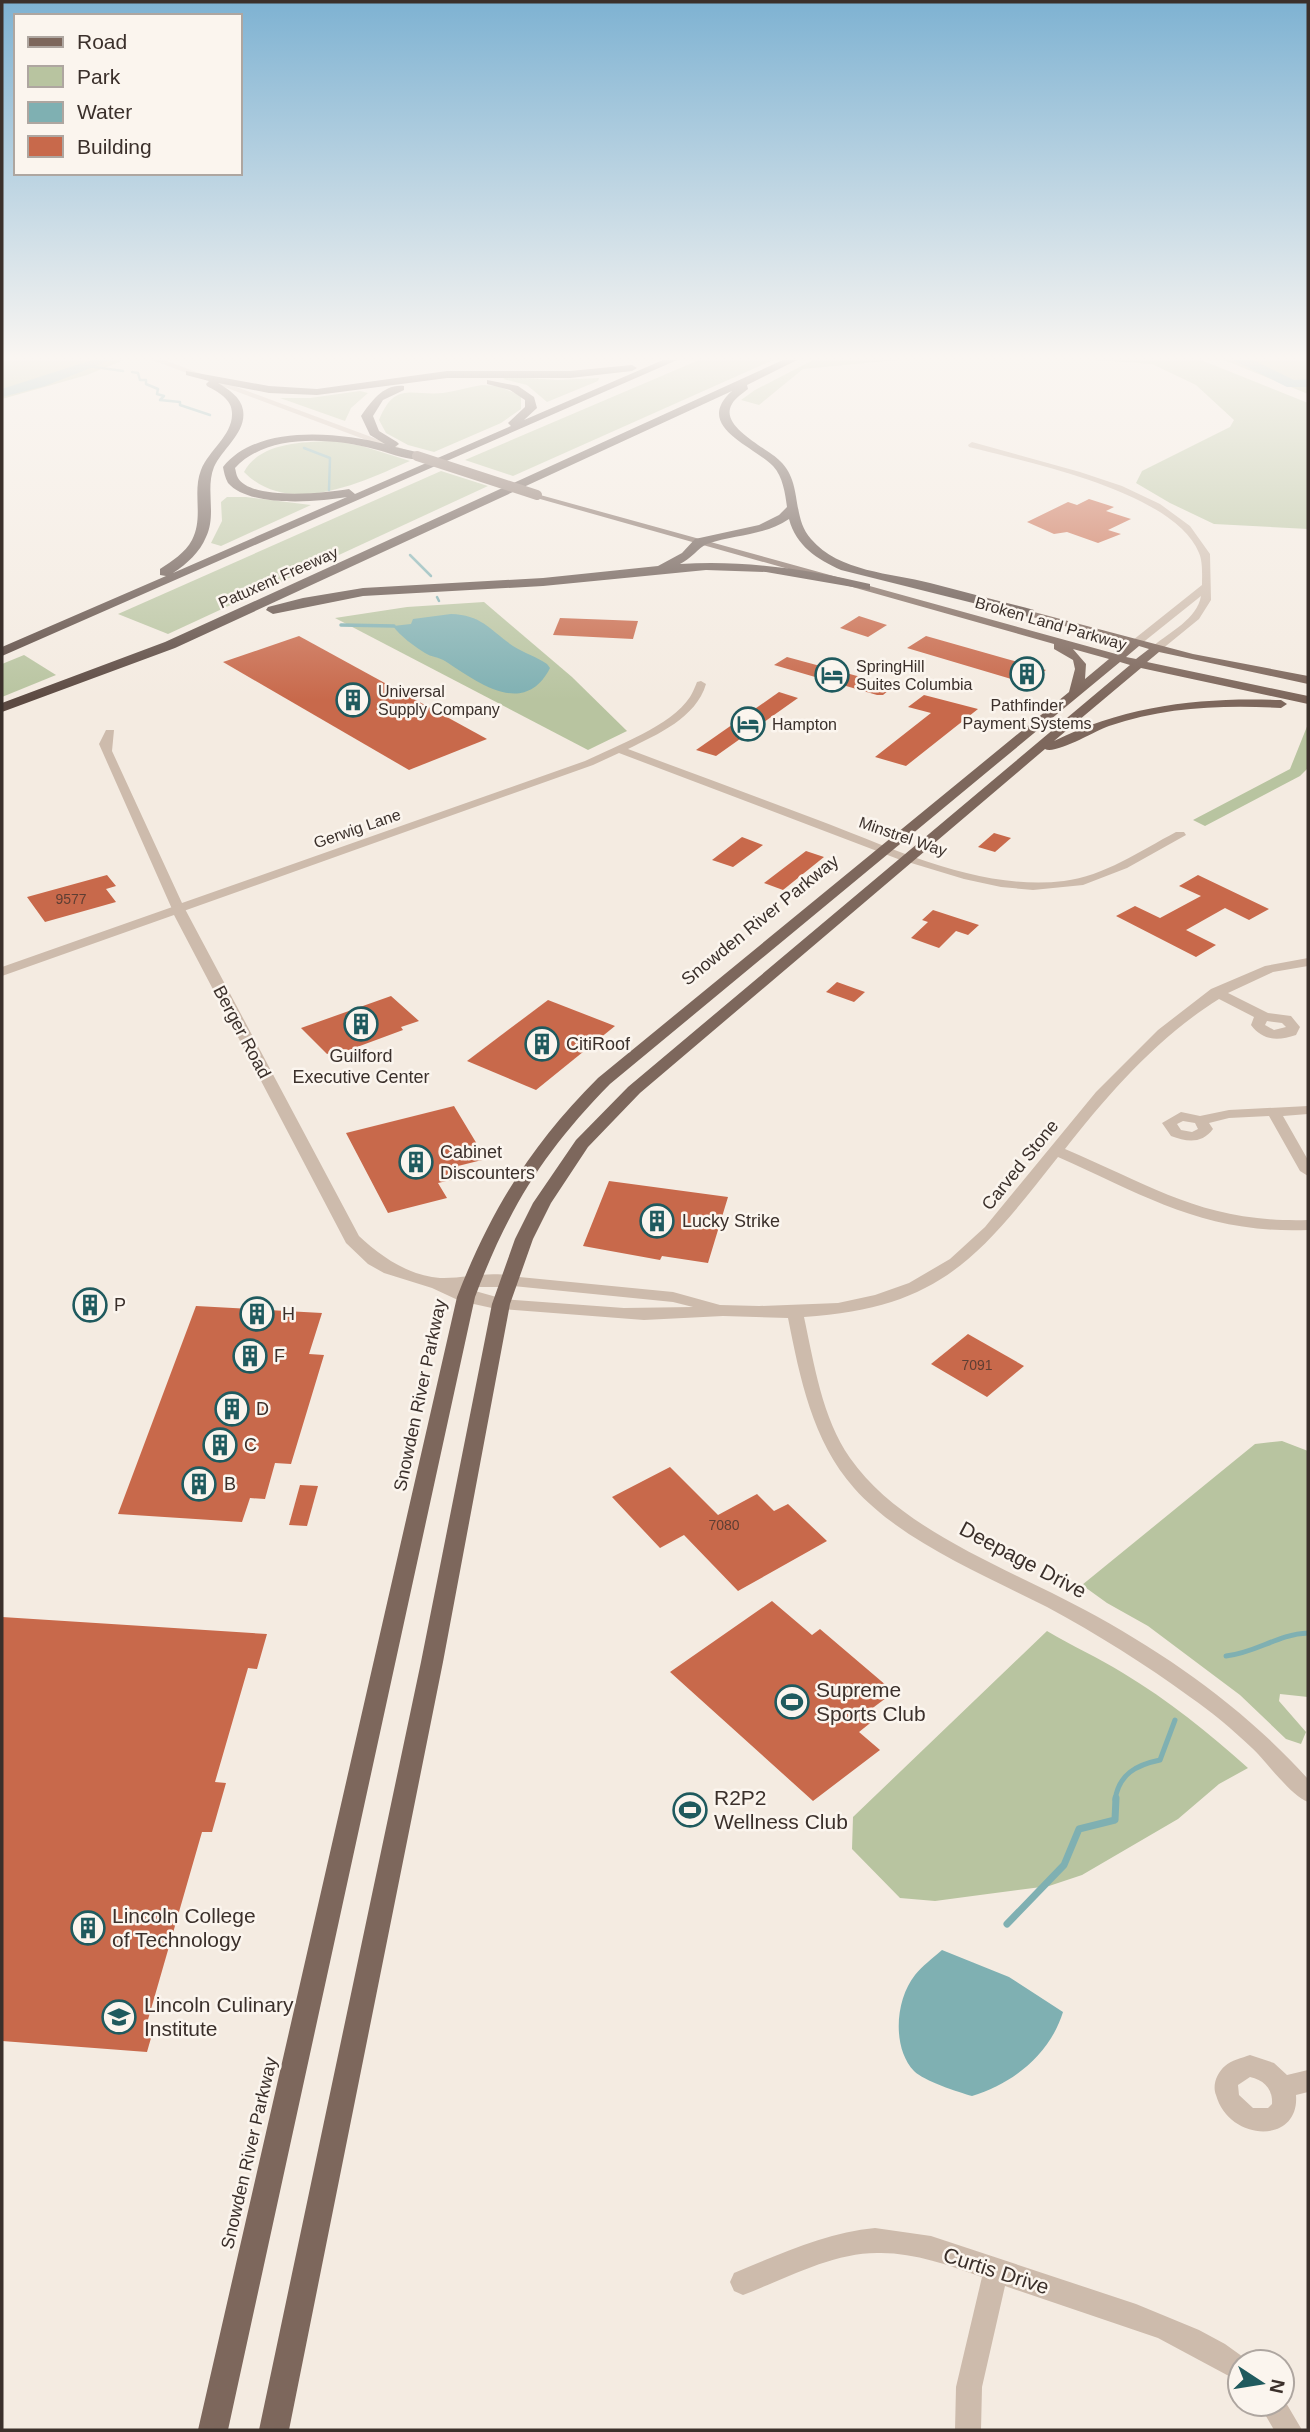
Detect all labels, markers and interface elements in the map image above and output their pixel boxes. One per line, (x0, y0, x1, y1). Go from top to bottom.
legend (14, 14, 242, 175)
text: Road (77, 30, 127, 53)
text: Park (77, 65, 121, 88)
text: Water (77, 100, 132, 123)
text: Building (77, 135, 152, 158)
street label: Patuxent Freeway (216, 543, 341, 611)
street label: Broken Land Parkway (973, 594, 1128, 653)
building icon: Pathfinder Payment Systems (1008, 655, 1046, 693)
hotel icon: SpringHill Suites Columbia (813, 656, 851, 694)
place label: SpringHill Suites Columbia (856, 658, 973, 693)
building icon: Universal Supply Company (334, 681, 372, 719)
place label: Universal Supply Company (378, 683, 500, 718)
place label: Pathfinder Payment Systems (963, 697, 1091, 732)
hotel icon: Hampton (729, 705, 767, 743)
place label: Hampton (772, 716, 837, 733)
street label: Gerwig Lane (312, 806, 403, 851)
street label: Minstrel Way (857, 813, 949, 859)
street label: Snowden River Parkway (678, 851, 842, 989)
house number: 9577 (55, 891, 87, 907)
street label: Berger Road (209, 982, 275, 1082)
building icon: Guilford Executive Center (342, 1005, 380, 1043)
building icon: CitiRoof (523, 1025, 561, 1063)
place label: CitiRoof (566, 1034, 631, 1054)
place label: Guilford Executive Center (292, 1046, 430, 1087)
street label: Carved Stone (978, 1116, 1062, 1214)
place label: Cabinet Discounters (440, 1142, 535, 1183)
building icon: Cabinet Discounters (397, 1143, 435, 1181)
building icon: Lucky Strike (638, 1202, 676, 1240)
place label: Lucky Strike (682, 1211, 780, 1231)
building icon: P (71, 1286, 109, 1324)
place label: P (114, 1295, 126, 1315)
building icon: H (238, 1295, 276, 1333)
street label: Snowden River Parkway (390, 1297, 450, 1493)
place label: H (282, 1304, 295, 1324)
building icon: F (231, 1337, 269, 1375)
place label: F (274, 1346, 285, 1366)
house number: 7091 (961, 1357, 993, 1373)
building icon: D (213, 1390, 251, 1428)
place label: D (256, 1399, 269, 1419)
building icon: C (201, 1426, 239, 1464)
place label: C (244, 1435, 257, 1455)
building icon: B (180, 1465, 218, 1503)
place label: B (224, 1474, 236, 1494)
house number: 7080 (708, 1517, 740, 1533)
street label: Deepage Drive (956, 1517, 1090, 1603)
place label: Supreme Sports Club (816, 1678, 926, 1725)
sports icon: Supreme Sports Club (773, 1683, 811, 1721)
place label: R2P2 Wellness Club (714, 1786, 848, 1833)
sports icon: R2P2 Wellness Club (671, 1791, 709, 1829)
place label: Lincoln College of Technology (112, 1904, 256, 1951)
building icon: Lincoln College of Technology (69, 1909, 107, 1947)
place label: Lincoln Culinary Institute (144, 1993, 294, 2040)
school or university icon: Lincoln Culinary Institute (100, 1998, 138, 2036)
street label: Snowden River Parkway (217, 2055, 281, 2251)
street label: Curtis Drive (940, 2243, 1052, 2298)
north arrow (1226, 2348, 1296, 2418)
text: N (1265, 2378, 1289, 2395)

